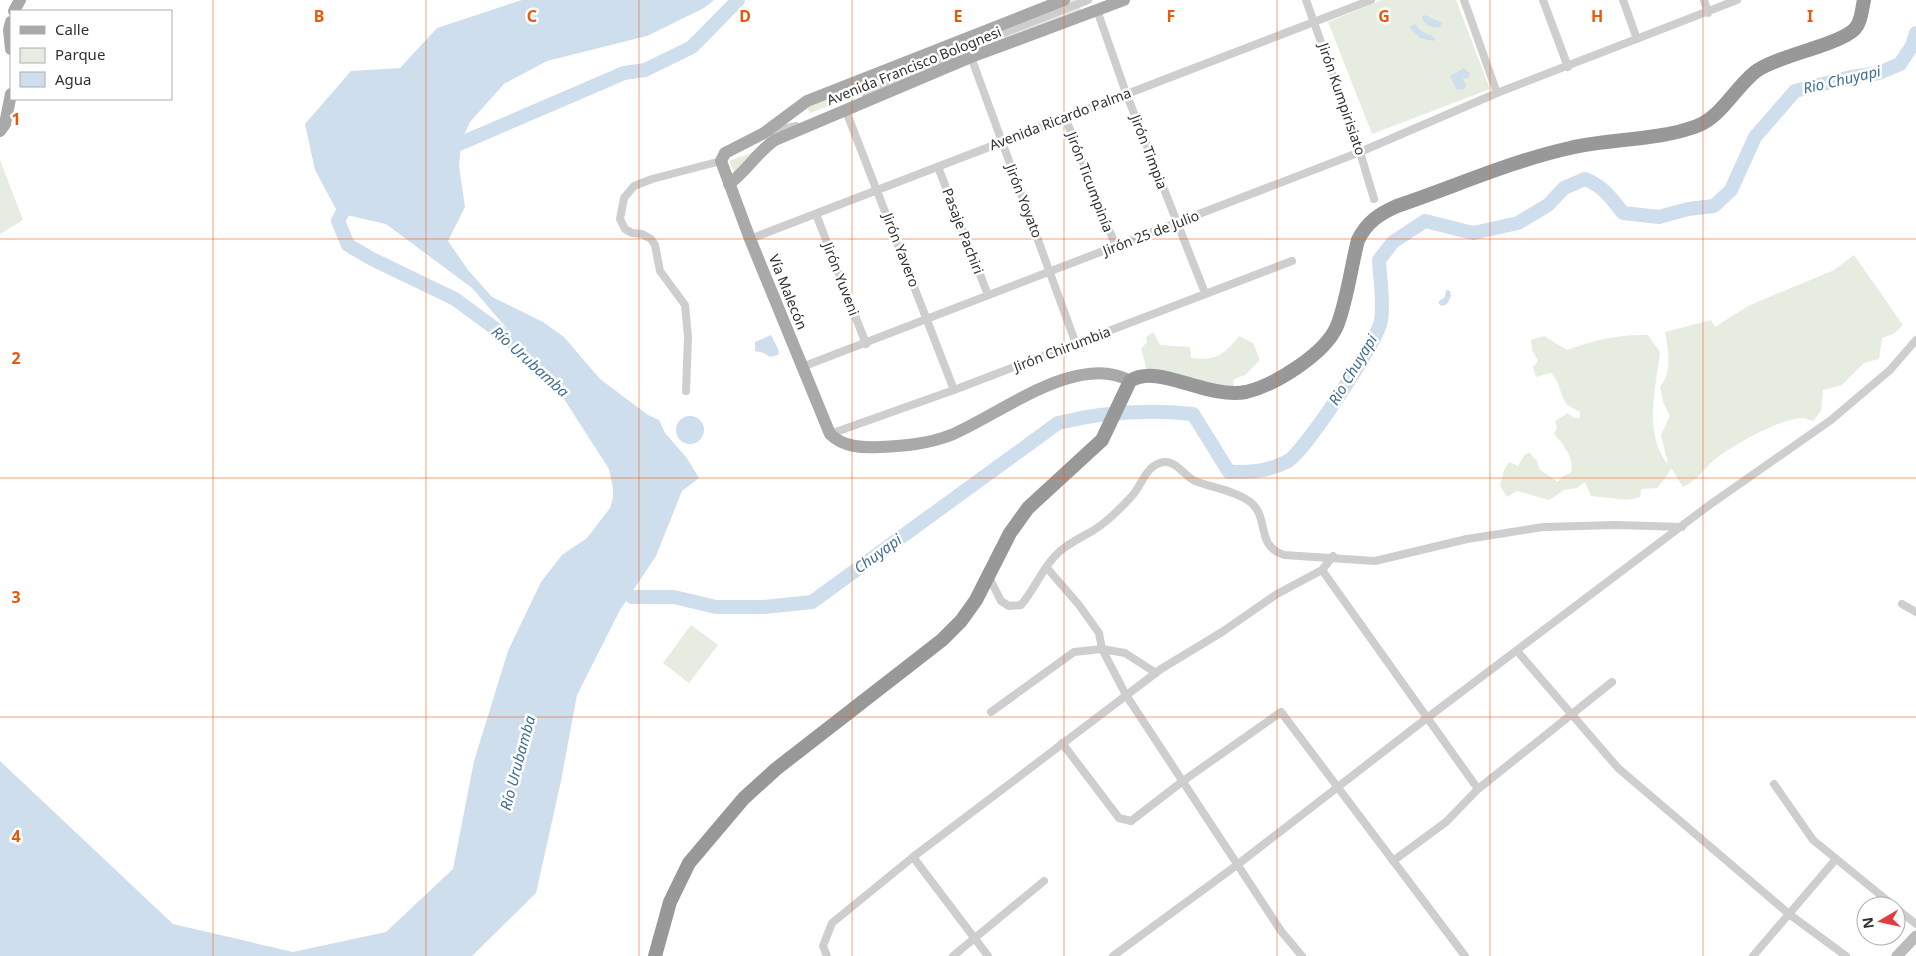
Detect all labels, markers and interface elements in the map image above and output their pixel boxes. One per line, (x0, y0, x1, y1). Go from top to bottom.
text: B (314, 5, 324, 27)
text: C (527, 5, 537, 27)
text: D (739, 5, 751, 27)
text: E (954, 5, 963, 27)
text: F (1167, 5, 1175, 27)
text: G (1378, 5, 1390, 27)
text: H (1591, 5, 1603, 27)
text: I (1807, 5, 1813, 27)
legend (10, 10, 172, 100)
text: Calle (55, 19, 89, 39)
street label: Avenida Francisco Bolognesi (824, 22, 1004, 109)
street label: Jirón Kumpirisiato (1314, 38, 1371, 157)
text: Parque (55, 44, 105, 64)
water label: Rio Chuyapi (1801, 60, 1884, 98)
text: Agua (55, 69, 92, 89)
street label: Avenida Ricardo Palma (986, 83, 1133, 154)
text: 1 (11, 108, 21, 130)
street label: Jirón Timpia (1126, 110, 1172, 192)
street label: Jirón Ticumpinía (1062, 127, 1118, 235)
street label: Jirón Yoyato (1001, 159, 1047, 240)
street label: Pasaje Pachiri (938, 185, 989, 277)
street label: Jirón 25 de Julio (1098, 205, 1202, 260)
street label: Jirón Yavero (878, 208, 924, 290)
street label: Jirón Yuveni (818, 238, 864, 318)
street label: Vía Malecón (765, 251, 812, 332)
water label: Río Urubamba (488, 321, 574, 402)
street label: Jirón Chirumbia (1009, 321, 1113, 376)
water label: Rio Chuyapi (1323, 329, 1382, 409)
text: 2 (11, 347, 21, 369)
water label: Chuyapi (850, 528, 906, 577)
text: 3 (11, 586, 21, 608)
water label: Río Urubamba (495, 713, 539, 812)
text: 4 (11, 825, 21, 847)
north arrow (1856, 896, 1906, 946)
text: N (1857, 916, 1878, 930)

